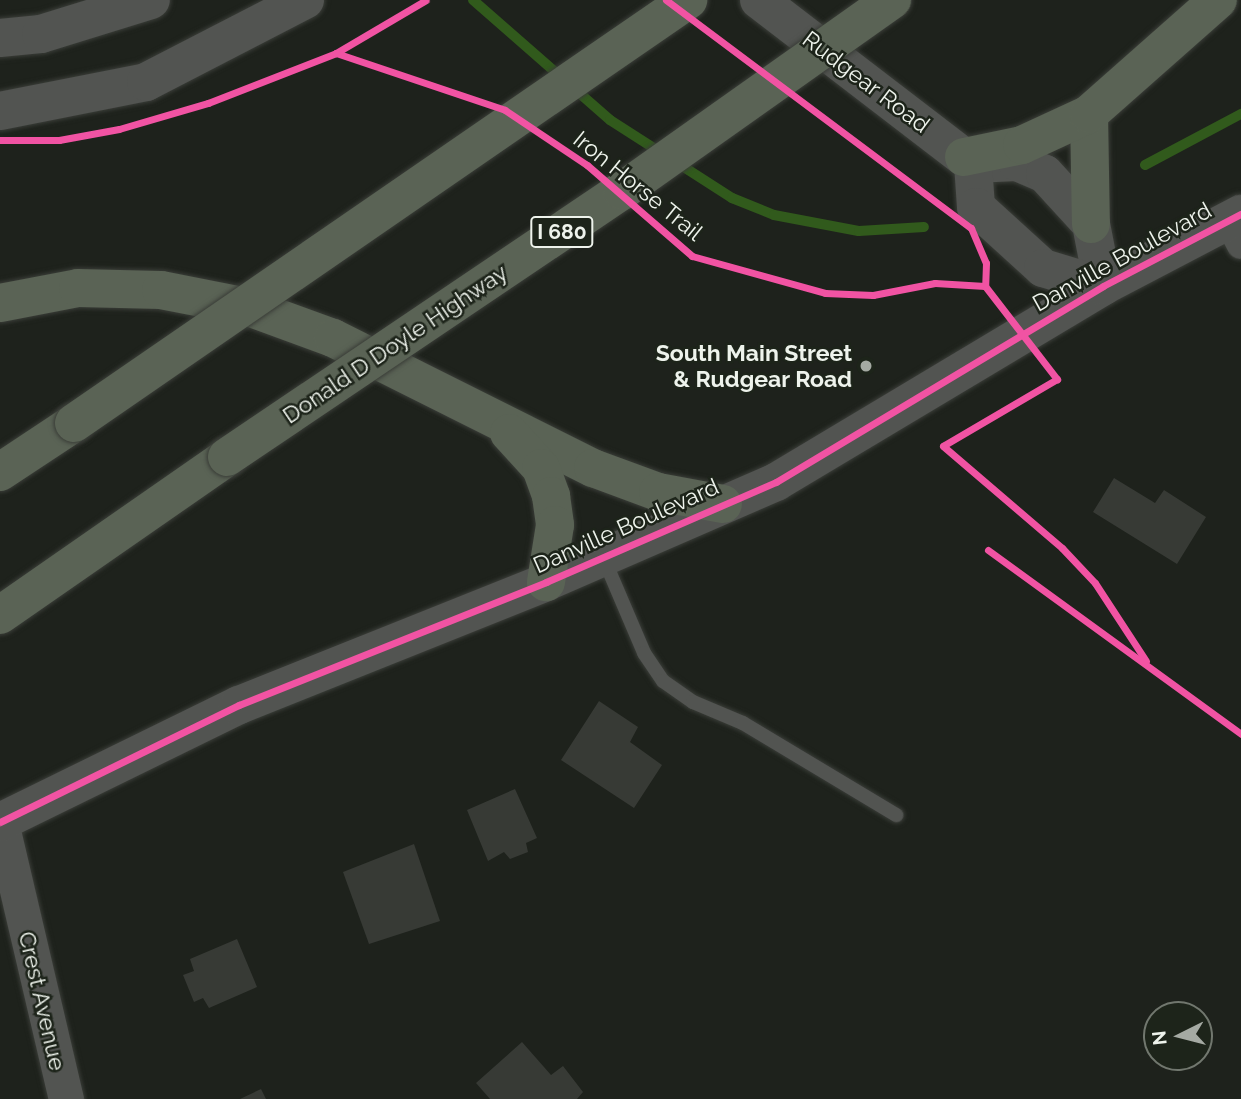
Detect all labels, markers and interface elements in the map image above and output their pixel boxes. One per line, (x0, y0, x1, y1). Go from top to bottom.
street label: Rudgear Road (797, 25, 935, 139)
street label: Iron Horse Trail (567, 125, 709, 247)
street label: Danville Boulevard (1028, 196, 1216, 318)
road number: I 680 (529, 215, 595, 250)
street label: Donald D Doyle Highway (277, 258, 513, 430)
place label: South Main Street & Rudgear Road (656, 339, 852, 393)
marker: South Main Street & Rudgear Road (858, 358, 874, 374)
street label: Danville Boulevard (529, 473, 723, 579)
street label: Crest Avenue (13, 929, 71, 1073)
north arrow (1143, 1001, 1213, 1071)
text: N (1147, 1030, 1171, 1046)

